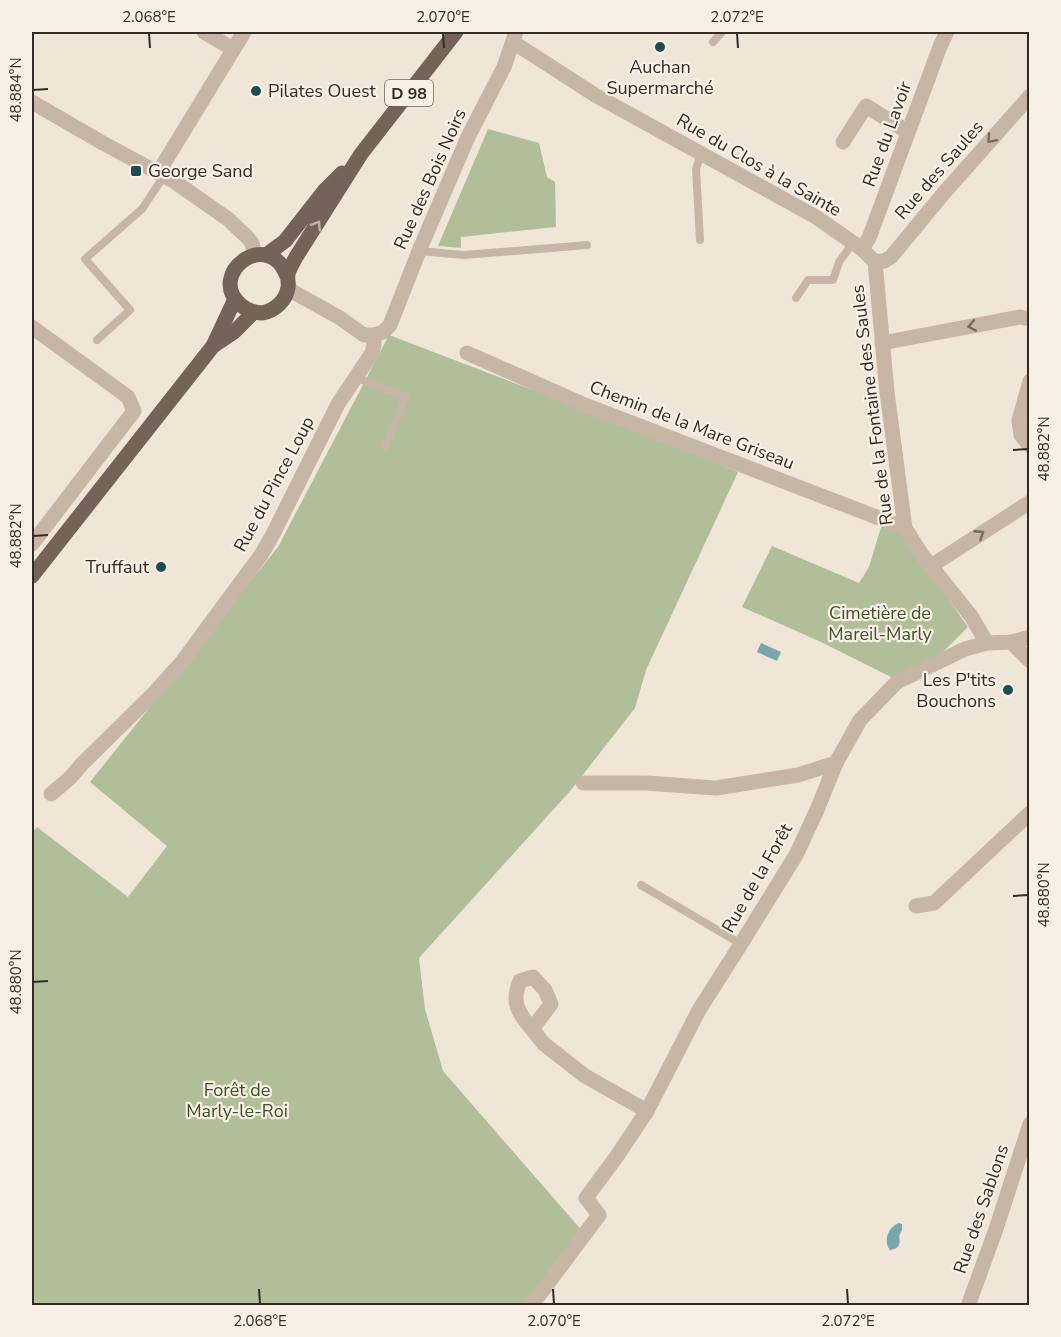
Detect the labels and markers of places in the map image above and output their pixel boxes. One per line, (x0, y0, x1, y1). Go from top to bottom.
marker: Auchan Supermarché (653, 40, 667, 54)
place label: Auchan Supermarché (606, 55, 714, 100)
place label: Pilates Ouest (268, 79, 377, 103)
marker: Pilates Ouest (249, 84, 263, 98)
place label: George Sand (148, 159, 253, 183)
marker: George Sand (129, 164, 143, 178)
place label: Truffaut (85, 555, 150, 579)
marker: Truffaut (154, 560, 168, 574)
place label: Les P'tits Bouchons (916, 668, 996, 713)
marker: Les P'tits Bouchons (1001, 683, 1015, 697)

